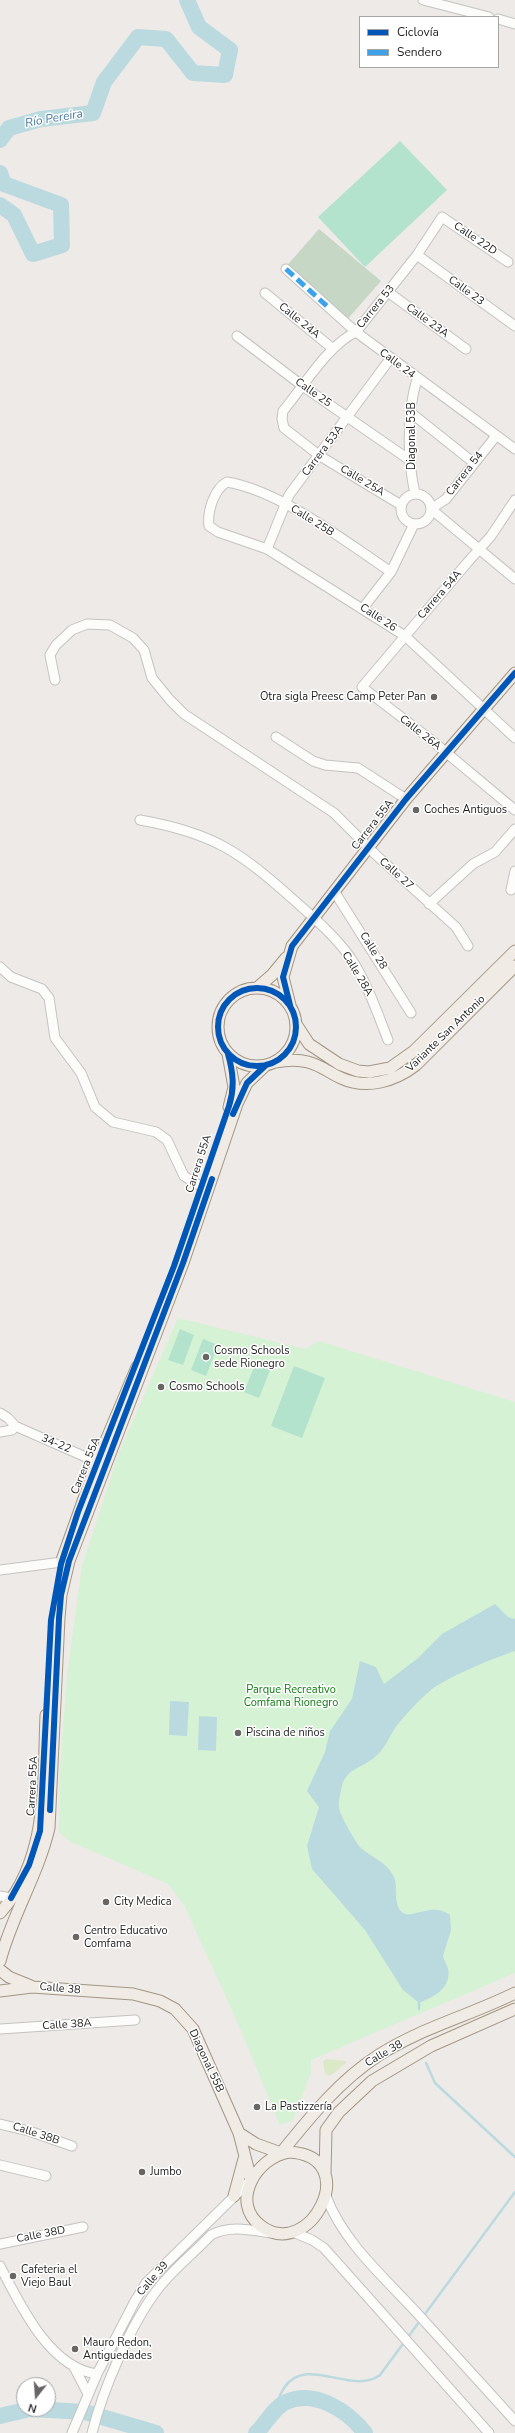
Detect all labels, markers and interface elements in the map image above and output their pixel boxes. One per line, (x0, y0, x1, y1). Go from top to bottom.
legend (359, 16, 499, 68)
text: Ciclovía (397, 24, 439, 40)
text: Sendero (397, 44, 442, 60)
water label: Río Pereira (24, 107, 84, 131)
street label: Calle 22D (451, 220, 499, 258)
street label: Calle 23 (445, 273, 487, 309)
street label: Carrera 53 (354, 282, 398, 332)
street label: Calle 24A (276, 300, 322, 342)
street label: Calle 23A (403, 301, 451, 341)
street label: Calle 24 (377, 346, 417, 382)
street label: Calle 25 (292, 376, 334, 410)
street label: Diagonal 53B (405, 402, 419, 470)
street label: Carrera 53A (300, 423, 346, 479)
street label: Carrera 54 (444, 449, 486, 499)
street label: Calle 25A (337, 463, 387, 499)
street label: Calle 25B (288, 502, 336, 540)
street label: Carrera 54A (415, 568, 465, 622)
street label: Calle 26 (357, 601, 399, 635)
place label: Otra sigla Preesc Camp Peter Pan (260, 690, 426, 704)
marker: Otra sigla Preesc Camp Peter Pan (429, 692, 439, 702)
street label: Calle 26A (396, 713, 444, 753)
street label: Carrera 55A (349, 797, 397, 853)
place label: Coches Antiguos (424, 803, 507, 817)
marker: Coches Antiguos (411, 805, 421, 815)
street label: Calle 27 (376, 855, 416, 893)
street label: Calle 28 (356, 930, 390, 972)
street label: Calle 28A (339, 949, 375, 999)
street label: Variante San Antonio (404, 993, 488, 1075)
street label: Carrera 55A (183, 1133, 215, 1195)
place label: Cosmo Schools sede Rionegro (214, 1344, 290, 1370)
marker: Cosmo Schools sede Rionegro (201, 1352, 211, 1362)
place label: Cosmo Schools (169, 1380, 245, 1394)
marker: Cosmo Schools (156, 1382, 166, 1392)
street label: 34-22 (39, 1432, 73, 1456)
street label: Carrera 55A (69, 1435, 103, 1497)
park label: Parque Recreativo Comfama Rionegro (244, 1683, 338, 1709)
place label: Piscina de niños (246, 1726, 325, 1740)
marker: Piscina de niños (233, 1728, 243, 1738)
street label: Carrera 55A (25, 1755, 41, 1817)
place label: City Medica (114, 1895, 171, 1909)
marker: City Medica (101, 1897, 111, 1907)
place label: Centro Educativo Comfama (84, 1924, 168, 1950)
marker: Centro Educativo Comfama (71, 1932, 81, 1942)
street label: Calle 38 (39, 1981, 81, 1997)
street label: Calle 38A (42, 2017, 92, 2033)
street label: Diagonal 55B (186, 2027, 226, 2095)
street label: Calle 38 (363, 2038, 405, 2070)
place label: La Pastizzería (265, 2100, 332, 2114)
marker: La Pastizzería (252, 2102, 262, 2112)
street label: Calle 38B (11, 2120, 61, 2148)
place label: Jumbo (150, 2165, 182, 2179)
marker: Jumbo (137, 2167, 147, 2177)
street label: Calle 38D (15, 2224, 67, 2246)
street label: Calle 39 (134, 2259, 172, 2299)
place label: Cafeteria el Viejo Baul (21, 2263, 77, 2289)
marker: Cafeteria el Viejo Baul (8, 2271, 18, 2281)
place label: Mauro Redon, Antiguedades (83, 2336, 152, 2362)
marker: Mauro Redon, Antiguedades (70, 2344, 80, 2354)
north arrow (16, 2377, 56, 2417)
text: N (27, 2400, 39, 2416)

